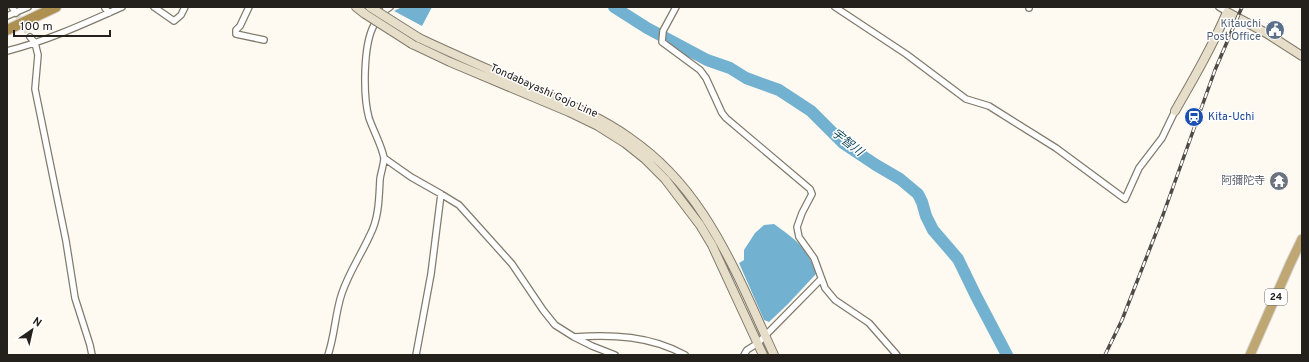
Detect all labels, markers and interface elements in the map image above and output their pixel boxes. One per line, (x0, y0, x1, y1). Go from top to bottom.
scale bar (14, 12, 110, 38)
place label: Kitauchi Post Office (1206, 17, 1261, 44)
text: 100 m (20, 19, 53, 35)
public building icon: Kitauchi Post Office (1264, 19, 1286, 41)
street label: Tondabayashi Gojo Line (488, 61, 600, 121)
station icon: Kita-Uchi (1183, 106, 1205, 128)
place label: Kita-Uchi (1208, 110, 1254, 124)
water label: 宇智川 (828, 126, 868, 162)
temple icon: 阿彌陀寺 (1268, 170, 1290, 192)
place label: 阿彌陀寺 (1221, 174, 1265, 188)
road number: 24 (1265, 289, 1287, 305)
north arrow (12, 310, 52, 350)
text: N (30, 315, 44, 331)

